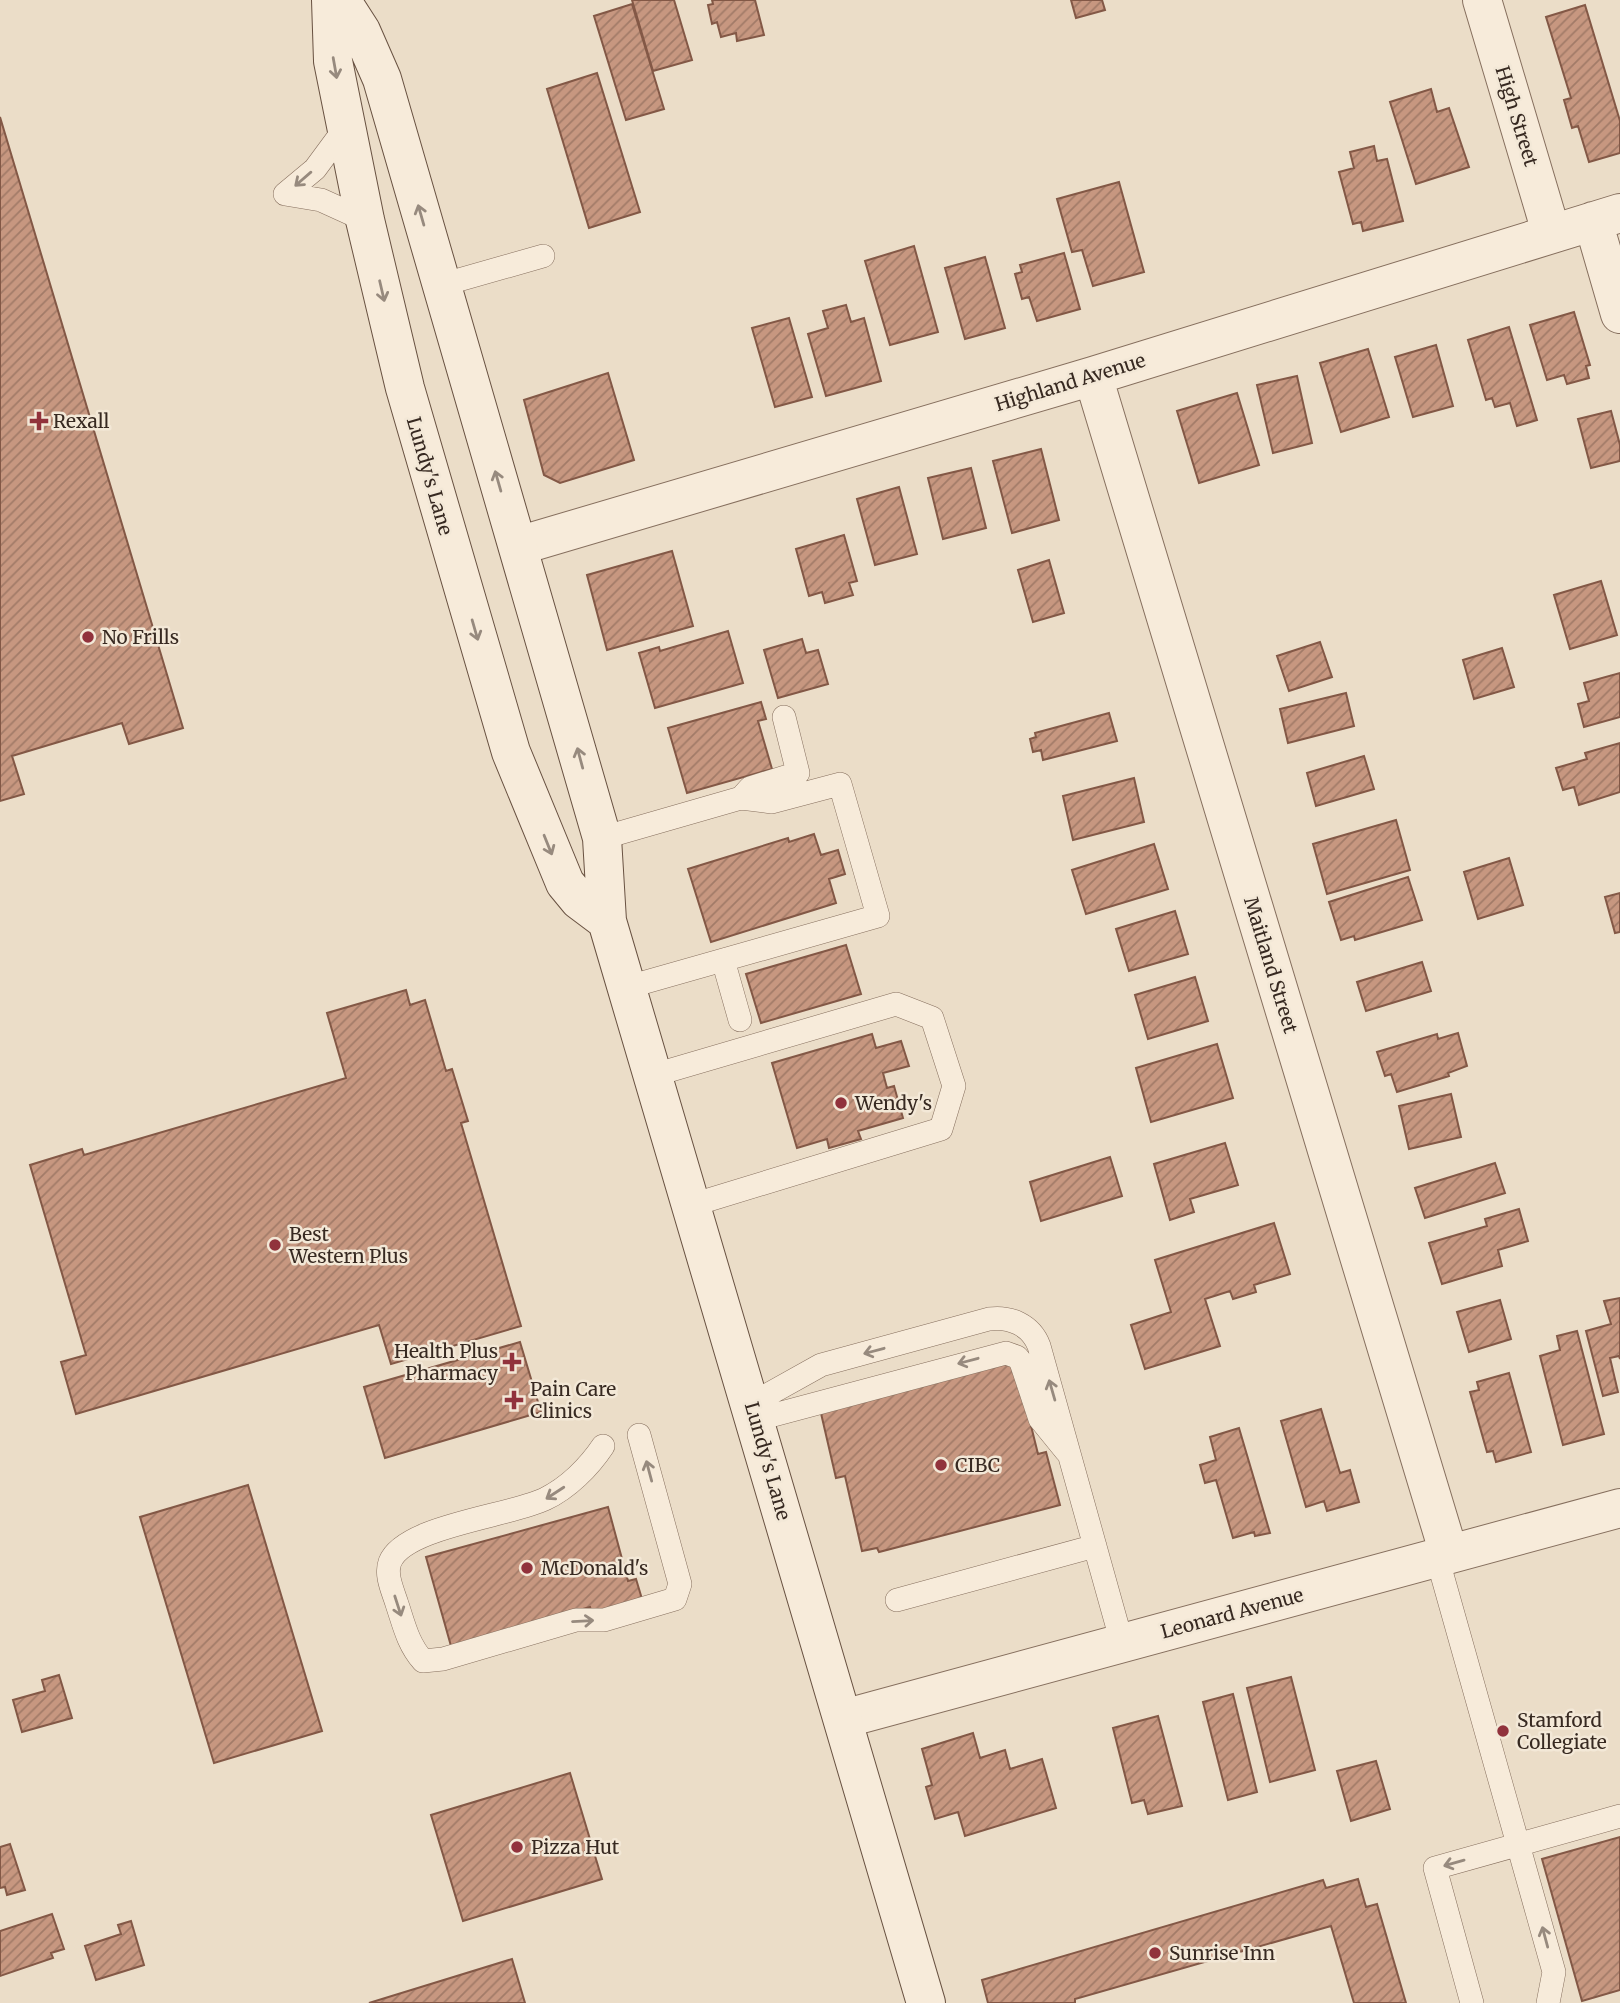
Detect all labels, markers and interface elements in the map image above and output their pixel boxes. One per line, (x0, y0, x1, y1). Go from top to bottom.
one-way arrow (329, 56, 342, 79)
street label: High Street (1490, 63, 1544, 170)
one-way arrow (295, 171, 313, 187)
one-way arrow (414, 204, 427, 226)
one-way arrow (376, 279, 389, 301)
street label: Highland Avenue (992, 348, 1148, 416)
place label: Rexall (53, 409, 110, 433)
marker: Rexall (31, 413, 47, 429)
street label: Lundy's Lane (402, 414, 458, 538)
one-way arrow (491, 470, 504, 493)
one-way arrow (469, 619, 482, 641)
place label: No Frills (102, 625, 179, 649)
marker: No Frills (80, 629, 96, 645)
one-way arrow (573, 747, 586, 769)
one-way arrow (542, 834, 555, 855)
street label: Maitland Street (1239, 894, 1303, 1037)
place label: Wendy's (854, 1091, 932, 1115)
marker: Wendy's (833, 1095, 849, 1111)
place label: Best Western Plus (288, 1222, 408, 1268)
marker: Best Western Plus (267, 1237, 283, 1253)
place label: Health Plus Pharmacy (394, 1339, 498, 1385)
one-way arrow (863, 1345, 885, 1358)
marker: Health Plus Pharmacy (504, 1354, 520, 1370)
one-way arrow (957, 1355, 980, 1368)
place label: Pain Care Clinics (530, 1377, 616, 1423)
one-way arrow (1045, 1380, 1058, 1402)
marker: Pain Care Clinics (504, 1390, 524, 1410)
street label: Lundy's Lane (740, 1399, 796, 1523)
place label: CIBC (955, 1453, 1000, 1477)
marker: CIBC (933, 1457, 949, 1473)
one-way arrow (642, 1460, 655, 1483)
one-way arrow (545, 1486, 565, 1500)
place label: McDonald's (541, 1556, 648, 1580)
marker: McDonald's (519, 1560, 535, 1576)
street label: Leonard Avenue (1158, 1582, 1306, 1644)
one-way arrow (392, 1594, 405, 1616)
one-way arrow (571, 1614, 594, 1627)
place label: Stamford Collegiate (1517, 1708, 1607, 1754)
marker: Stamford Collegiate (1495, 1723, 1511, 1739)
place label: Pizza Hut (531, 1835, 620, 1859)
marker: Pizza Hut (509, 1839, 525, 1855)
one-way arrow (1443, 1857, 1465, 1870)
one-way arrow (1538, 1926, 1551, 1949)
place label: Sunrise Inn (1169, 1941, 1275, 1965)
marker: Sunrise Inn (1147, 1945, 1163, 1961)

